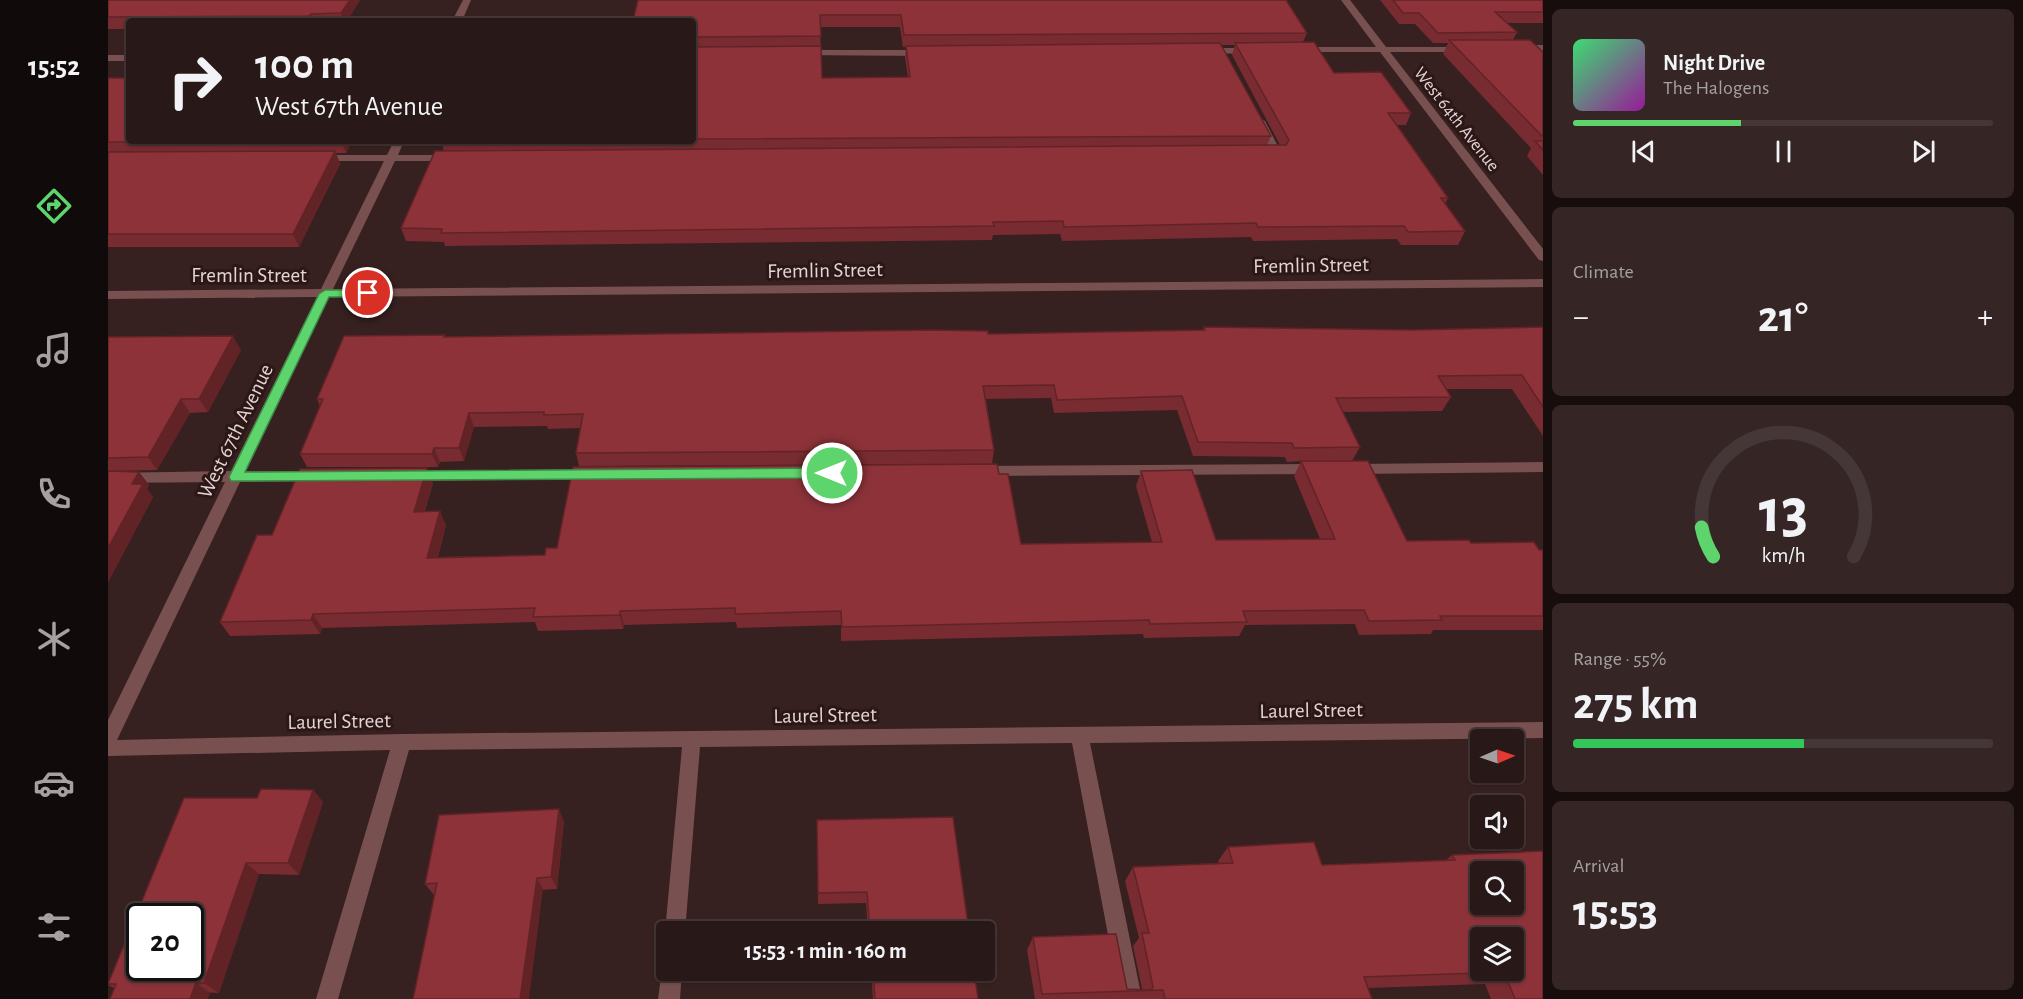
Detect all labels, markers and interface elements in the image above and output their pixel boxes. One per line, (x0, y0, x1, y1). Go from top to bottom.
icon: right (156, 42, 234, 120)
text: 100 m (255, 44, 354, 86)
text: Night Drive (1663, 52, 1765, 74)
text: 15:52 (28, 53, 80, 80)
street label: West 64th Avenue (1410, 64, 1502, 175)
text: The Halogens (1663, 78, 1769, 98)
text: West 67th Avenue (255, 93, 443, 120)
icon: previous (1627, 135, 1660, 168)
icon: pause (1767, 135, 1800, 168)
icon: next (1907, 135, 1940, 168)
icon: directions (33, 185, 75, 227)
street label: Fremlin Street (1253, 254, 1369, 277)
street label: Fremlin Street (767, 259, 883, 282)
text: Climate (1573, 262, 1634, 282)
street label: Fremlin Street (191, 265, 307, 286)
pin (342, 267, 393, 318)
icon: arrive (351, 276, 384, 309)
text: 21° (1758, 295, 1808, 340)
text: − (1573, 301, 1589, 334)
text: + (1977, 301, 1993, 334)
icon: music (33, 329, 75, 371)
street label: West 67th Avenue (194, 361, 277, 502)
position arrow (800, 441, 864, 505)
icon: phone (33, 473, 75, 515)
text: 13 (1758, 481, 1808, 543)
text: km/h (1761, 545, 1805, 566)
icon: climate (33, 618, 75, 660)
text: Range · 55% (1573, 649, 1666, 669)
text: 275 km (1573, 682, 1698, 727)
street label: Laurel Street (1259, 699, 1363, 722)
street label: Laurel Street (773, 704, 877, 727)
street label: Laurel Street (287, 710, 391, 733)
north arrow (1470, 729, 1524, 783)
map controls (1470, 729, 1524, 981)
icon: car (33, 762, 75, 804)
button: sound (1470, 795, 1524, 849)
text: Arrival (1573, 856, 1624, 876)
button: search (1470, 861, 1524, 915)
text: 15:53 (1573, 889, 1658, 934)
speed limit sign: 20 (126, 903, 204, 981)
icon: filters (33, 906, 75, 948)
button: layers (1470, 927, 1524, 981)
text: 15:53 · 1 min · 160 m (744, 940, 907, 962)

